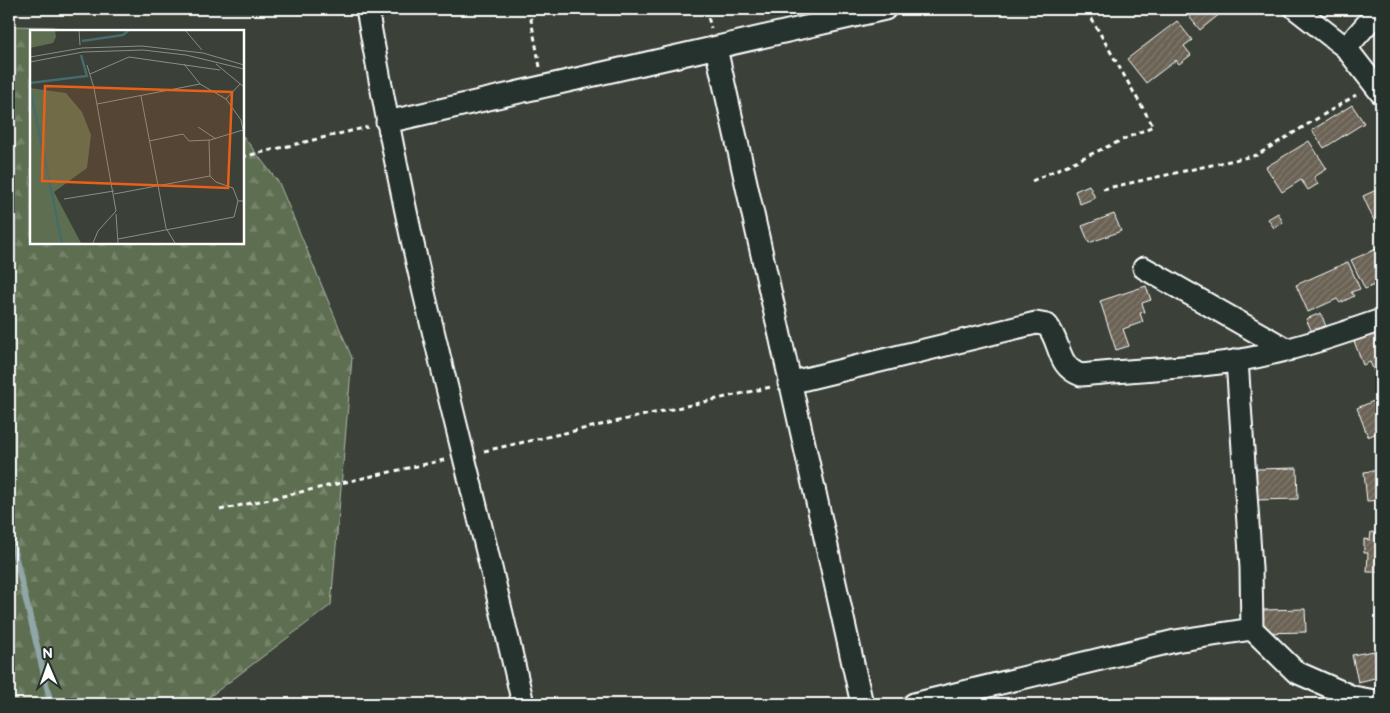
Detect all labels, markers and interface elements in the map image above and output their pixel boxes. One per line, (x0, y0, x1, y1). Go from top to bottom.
inset map (30, 30, 244, 244)
north arrow (22, 640, 72, 690)
text: N (42, 645, 53, 662)

